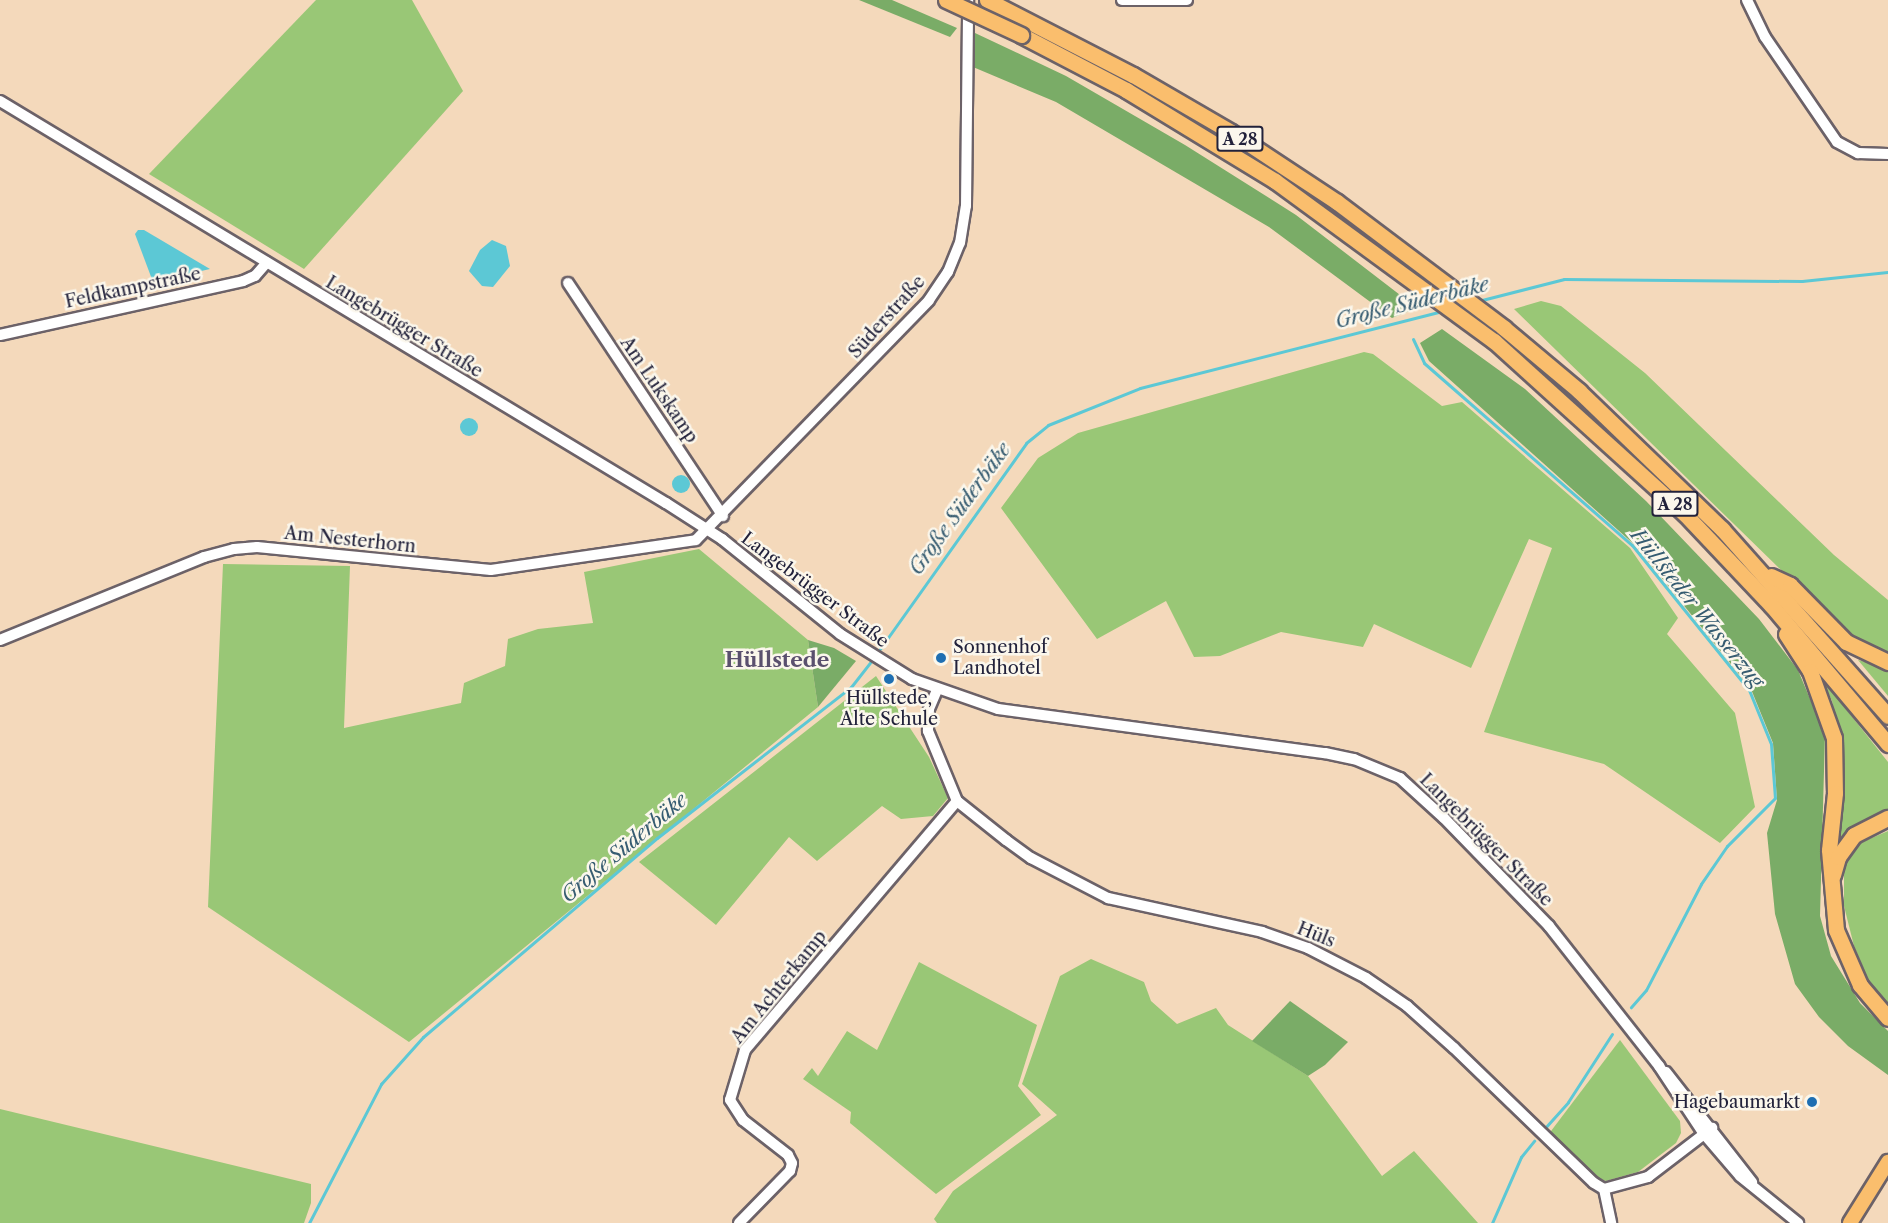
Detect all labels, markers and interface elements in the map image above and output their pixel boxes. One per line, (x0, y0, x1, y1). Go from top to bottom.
road number: A 28 (1216, 126, 1264, 152)
street label: Feldkampstraße (63, 263, 203, 313)
street label: Süderstraße (844, 271, 930, 363)
street label: Langebrügger Straße (322, 272, 486, 382)
water label: Große Süderbäke (1333, 272, 1491, 334)
street label: Am Lukskamp (616, 333, 702, 447)
water label: Große Süderbäke (904, 438, 1016, 580)
road number: A 28 (1651, 491, 1699, 517)
street label: Am Nesterhorn (283, 522, 417, 558)
water label: Hüllsteder Wasserzug (1625, 524, 1769, 692)
street label: Langebrügger Straße (737, 527, 893, 653)
place label: Sonnenhof Landhotel (953, 637, 1047, 680)
district label: Hüllstede (725, 647, 829, 673)
marker: Sonnenhof Landhotel (934, 651, 948, 665)
marker: Hüllstede, Alte Schule (882, 672, 896, 686)
place label: Hüllstede, Alte Schule (840, 688, 938, 730)
street label: Langebrügger Straße (1415, 769, 1557, 911)
water label: Große Süderbäke (556, 788, 692, 908)
street label: Hüls (1294, 918, 1338, 952)
street label: Am Achterkamp (727, 926, 831, 1048)
place label: Hagebaumarkt (1674, 1091, 1800, 1113)
marker: Hagebaumarkt (1805, 1095, 1819, 1109)

